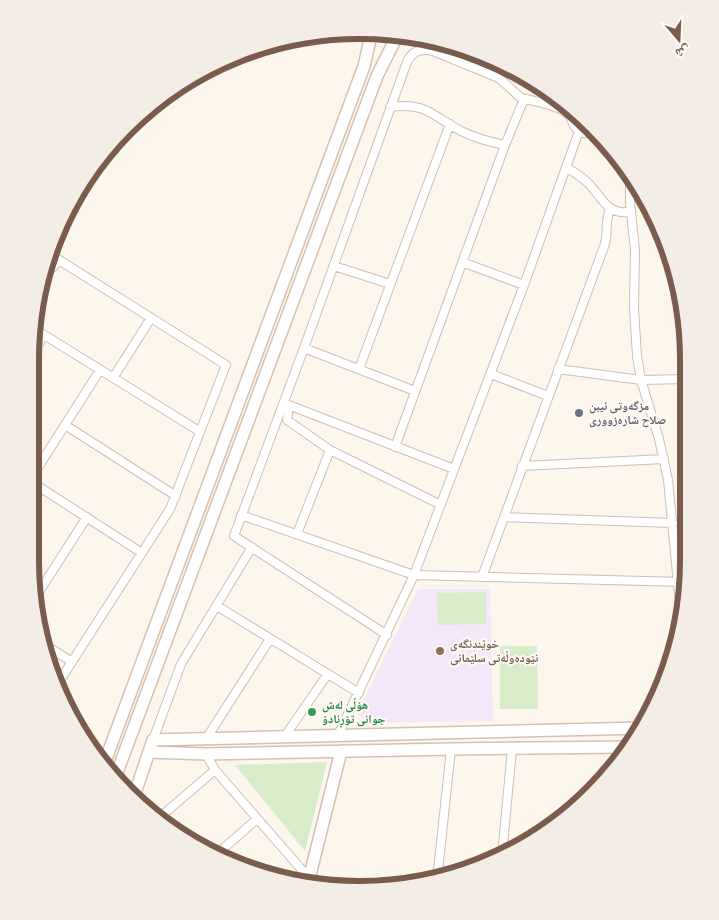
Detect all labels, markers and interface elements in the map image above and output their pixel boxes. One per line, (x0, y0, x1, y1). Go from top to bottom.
north arrow (654, 15, 704, 65)
text: ش (673, 41, 693, 63)
place label: مزگەوتی ئیبن صلاح شارەزووری (589, 398, 666, 428)
marker: مزگەوتی ئیبن صلاح شارەزووری (573, 407, 585, 419)
place label: خوێندنگەی نێوده‌وڵه‌تی سلێمانی (450, 636, 538, 666)
marker: خوێندنگەی نێوده‌وڵه‌تی سلێمانی (434, 645, 446, 657)
place label: ھۆڵی لەش جوانی تۆڕنادۆ (322, 697, 386, 728)
marker: ھۆڵی لەش جوانی تۆڕنادۆ (306, 706, 318, 718)

